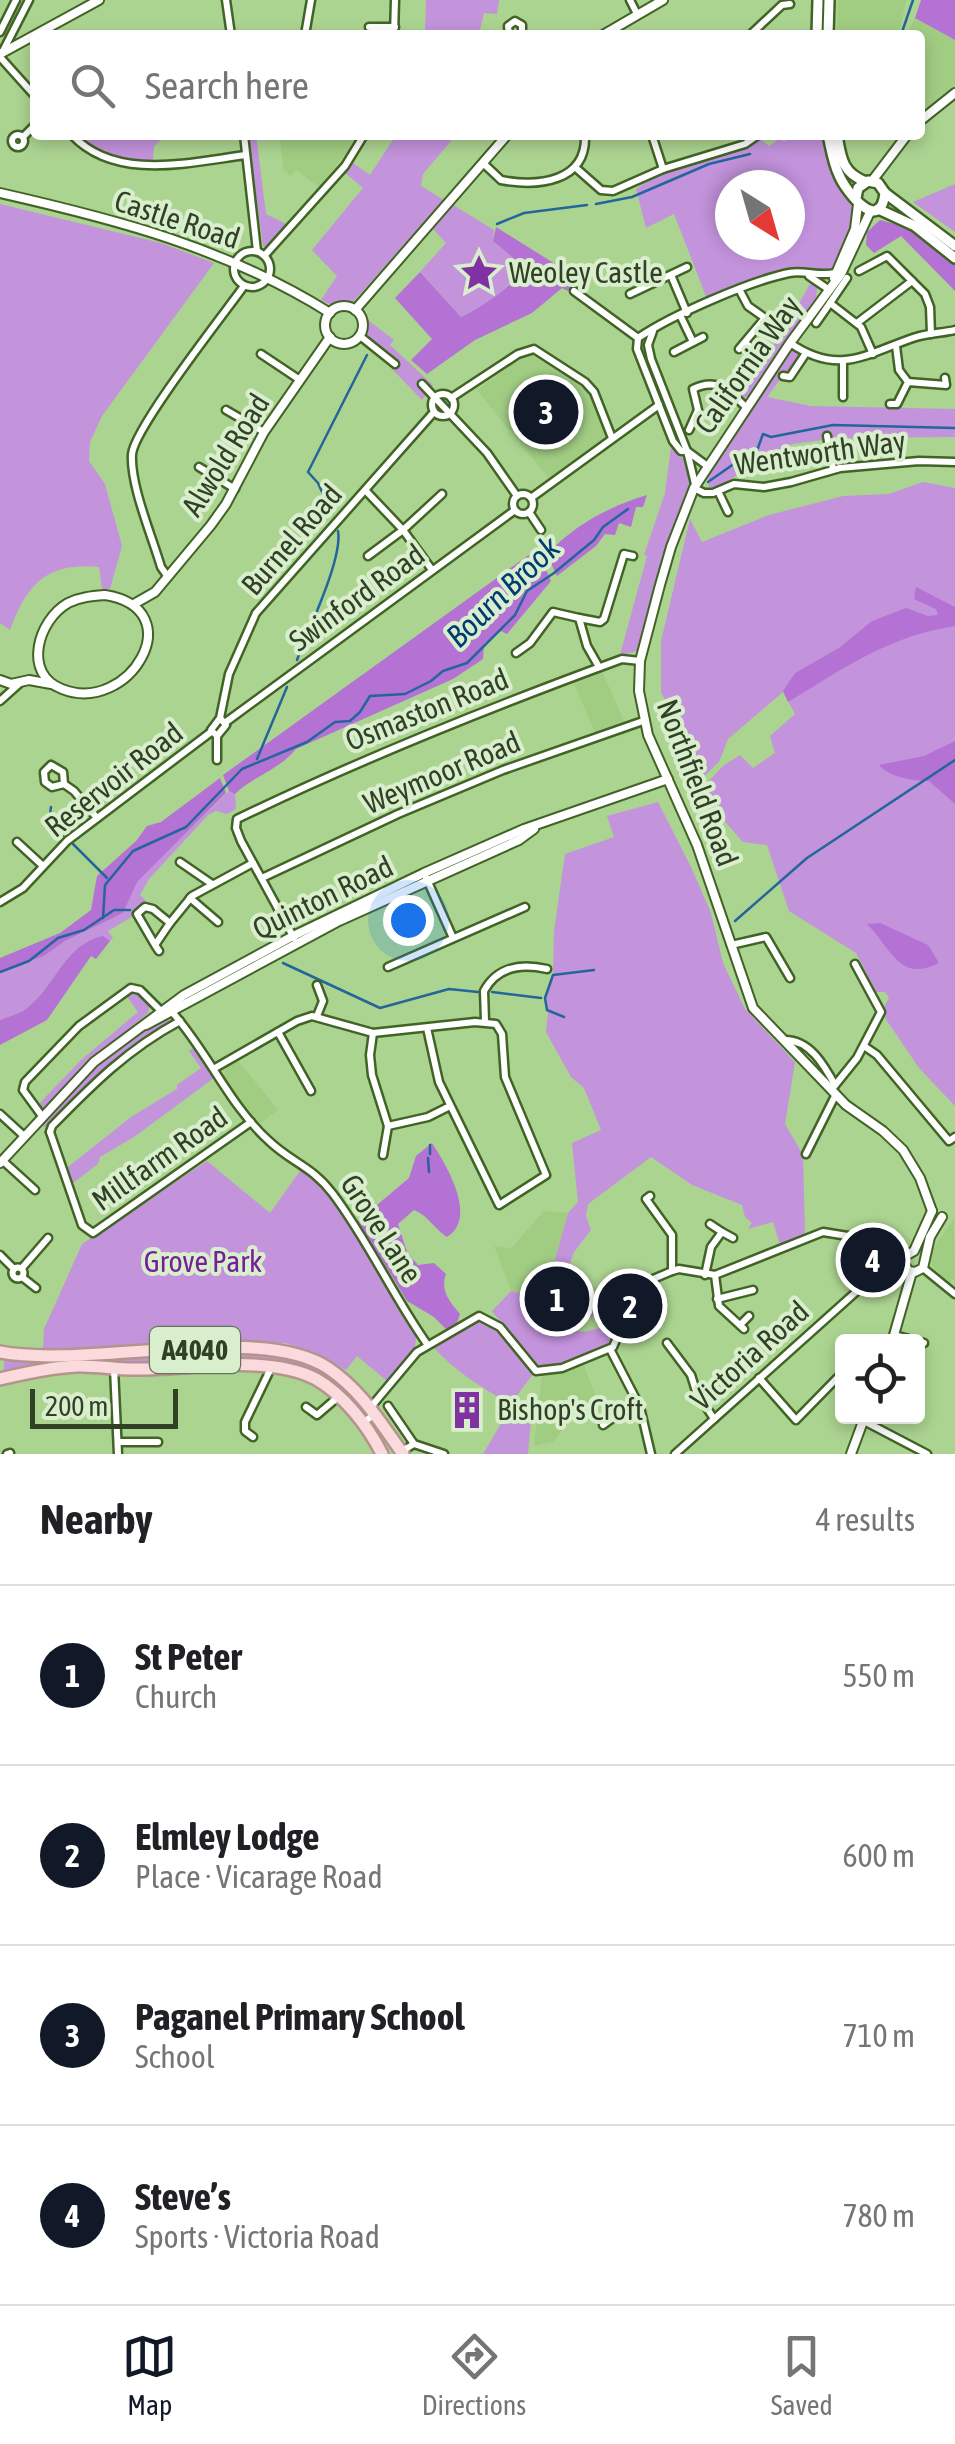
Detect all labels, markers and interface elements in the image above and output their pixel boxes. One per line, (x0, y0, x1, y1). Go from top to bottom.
search box (30, 30, 925, 140)
icon: search (65, 58, 120, 113)
text: Search here (145, 64, 309, 107)
north arrow (715, 170, 805, 260)
street label: Castle Road (111, 183, 244, 255)
place icon: Weoley Castle (458, 252, 500, 294)
place label: Weoley Castle (509, 255, 663, 289)
street label: California Way (687, 289, 807, 440)
pin: 3 (514, 374, 578, 450)
street label: Alwold Road (174, 387, 276, 522)
street label: Wentworth Way (732, 423, 908, 481)
street label: Burnel Road (234, 477, 348, 601)
water label: Bourn Brook (438, 528, 568, 655)
street label: Swinford Road (282, 537, 431, 658)
street label: Osmaston Road (340, 661, 513, 757)
street label: Northfield Road (651, 695, 745, 871)
street label: Reservoir Road (38, 715, 189, 843)
street label: Weymoor Road (358, 724, 525, 820)
street label: Quinton Road (247, 849, 398, 946)
your location (383, 895, 434, 946)
street label: Millfarm Road (85, 1099, 233, 1217)
street label: Grove Lane (334, 1168, 429, 1289)
pin: 4 (840, 1222, 906, 1298)
park label: Grove Park (144, 1244, 262, 1278)
pin: 1 (524, 1262, 590, 1336)
pin: 2 (598, 1268, 662, 1344)
street label: Victoria Road (684, 1294, 815, 1417)
road number: A4040 (150, 1327, 240, 1373)
map controls (835, 1334, 925, 1424)
button: locate (835, 1334, 925, 1424)
scale bar (30, 1384, 178, 1428)
building icon: Bishop's Croft (446, 1389, 488, 1431)
text: 200 m (45, 1390, 108, 1422)
place label: Bishop's Croft (497, 1392, 643, 1426)
text: Nearby (40, 1495, 153, 1543)
text: 4 results (816, 1501, 915, 1538)
text: St Peter (135, 1635, 242, 1678)
text: 1 (65, 1657, 80, 1694)
text: 550 m (842, 1657, 915, 1694)
text: Church (135, 1678, 217, 1715)
text: Elmley Lodge (135, 1815, 319, 1858)
text: 2 (65, 1837, 80, 1874)
text: 600 m (842, 1837, 915, 1874)
text: Place · Vicarage Road (135, 1858, 383, 1895)
text: Paganel Primary School (135, 1995, 465, 2038)
text: 3 (65, 2017, 80, 2054)
text: 710 m (842, 2017, 915, 2054)
text: School (135, 2038, 214, 2075)
text: Steve’s (135, 2175, 231, 2218)
text: 4 (65, 2197, 80, 2234)
text: 780 m (842, 2197, 915, 2234)
text: Sports · Victoria Road (135, 2218, 380, 2255)
tab: Map (122, 2329, 177, 2421)
tab: Directions (422, 2329, 526, 2421)
tab: Saved (771, 2329, 833, 2421)

